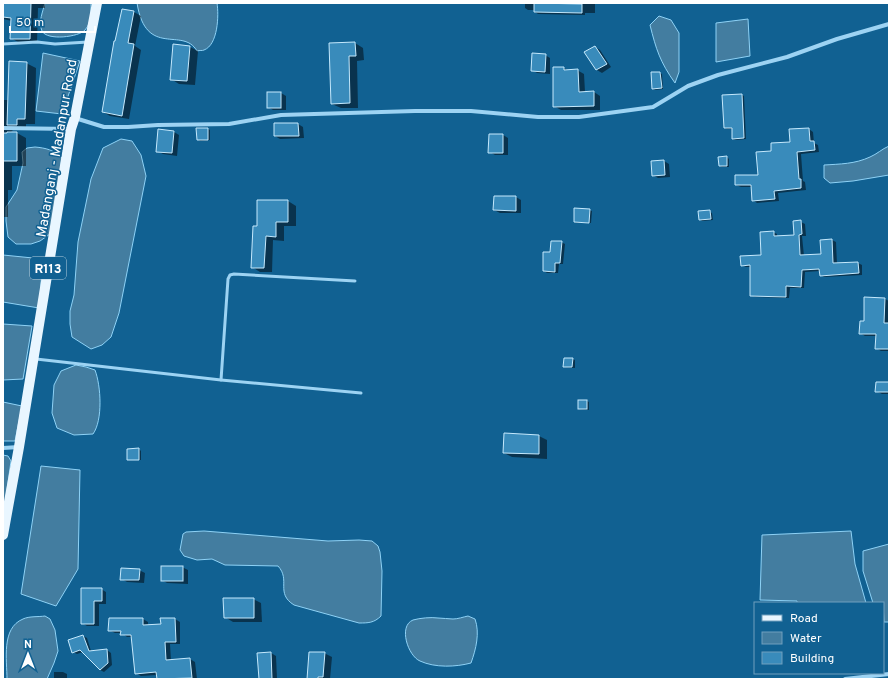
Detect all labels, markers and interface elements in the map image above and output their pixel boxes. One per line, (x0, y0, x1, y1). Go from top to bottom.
scale bar (10, 8, 95, 34)
text: 50 m (16, 15, 44, 31)
street label: Madanganj - Madanpur Road (33, 58, 82, 239)
road number: R113 (30, 257, 66, 279)
legend (754, 602, 884, 674)
text: Road (790, 611, 818, 627)
text: Water (790, 631, 822, 647)
north arrow (8, 634, 48, 674)
text: N (24, 638, 32, 652)
text: Building (790, 651, 834, 667)

